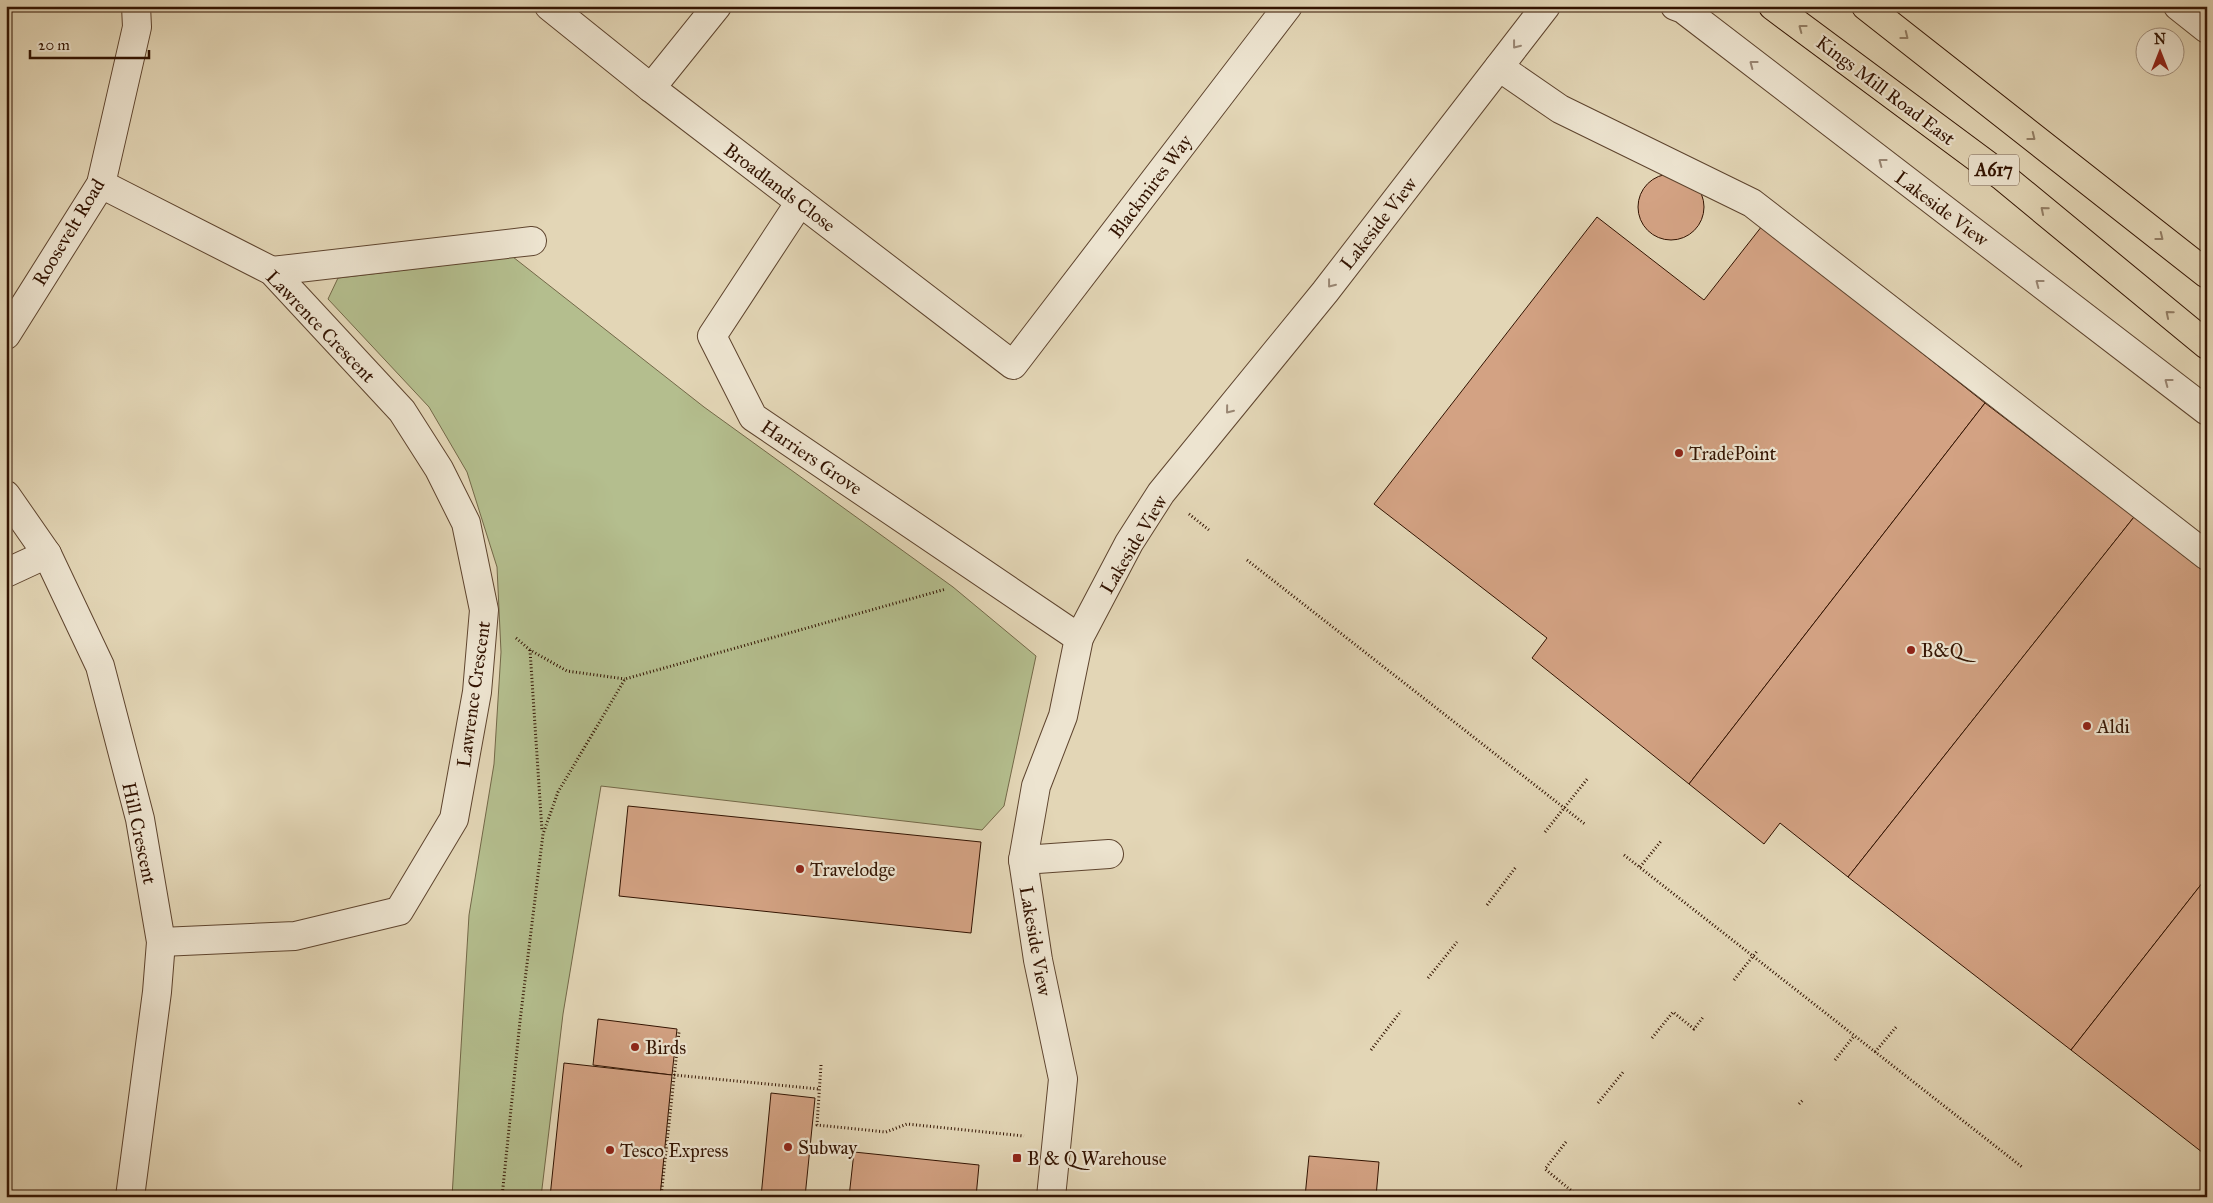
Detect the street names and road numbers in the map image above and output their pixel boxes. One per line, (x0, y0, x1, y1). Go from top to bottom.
street label: Kings Mill Road East (1811, 31, 1960, 151)
street label: Blackmires Way (1104, 129, 1197, 243)
street label: Broadlands Close (720, 138, 840, 237)
road number: A617 (1969, 154, 2019, 186)
street label: Lakeside View (1890, 166, 1993, 251)
street label: Lakeside View (1335, 172, 1422, 274)
street label: Roosevelt Road (28, 174, 110, 290)
street label: Lawrence Crescent (261, 265, 380, 387)
street label: Harriers Grove (757, 415, 867, 500)
street label: Lakeside View (1095, 490, 1172, 598)
street label: Lawrence Crescent (452, 619, 495, 769)
street label: Hill Crescent (117, 780, 162, 886)
street label: Lakeside View (1015, 884, 1057, 998)

